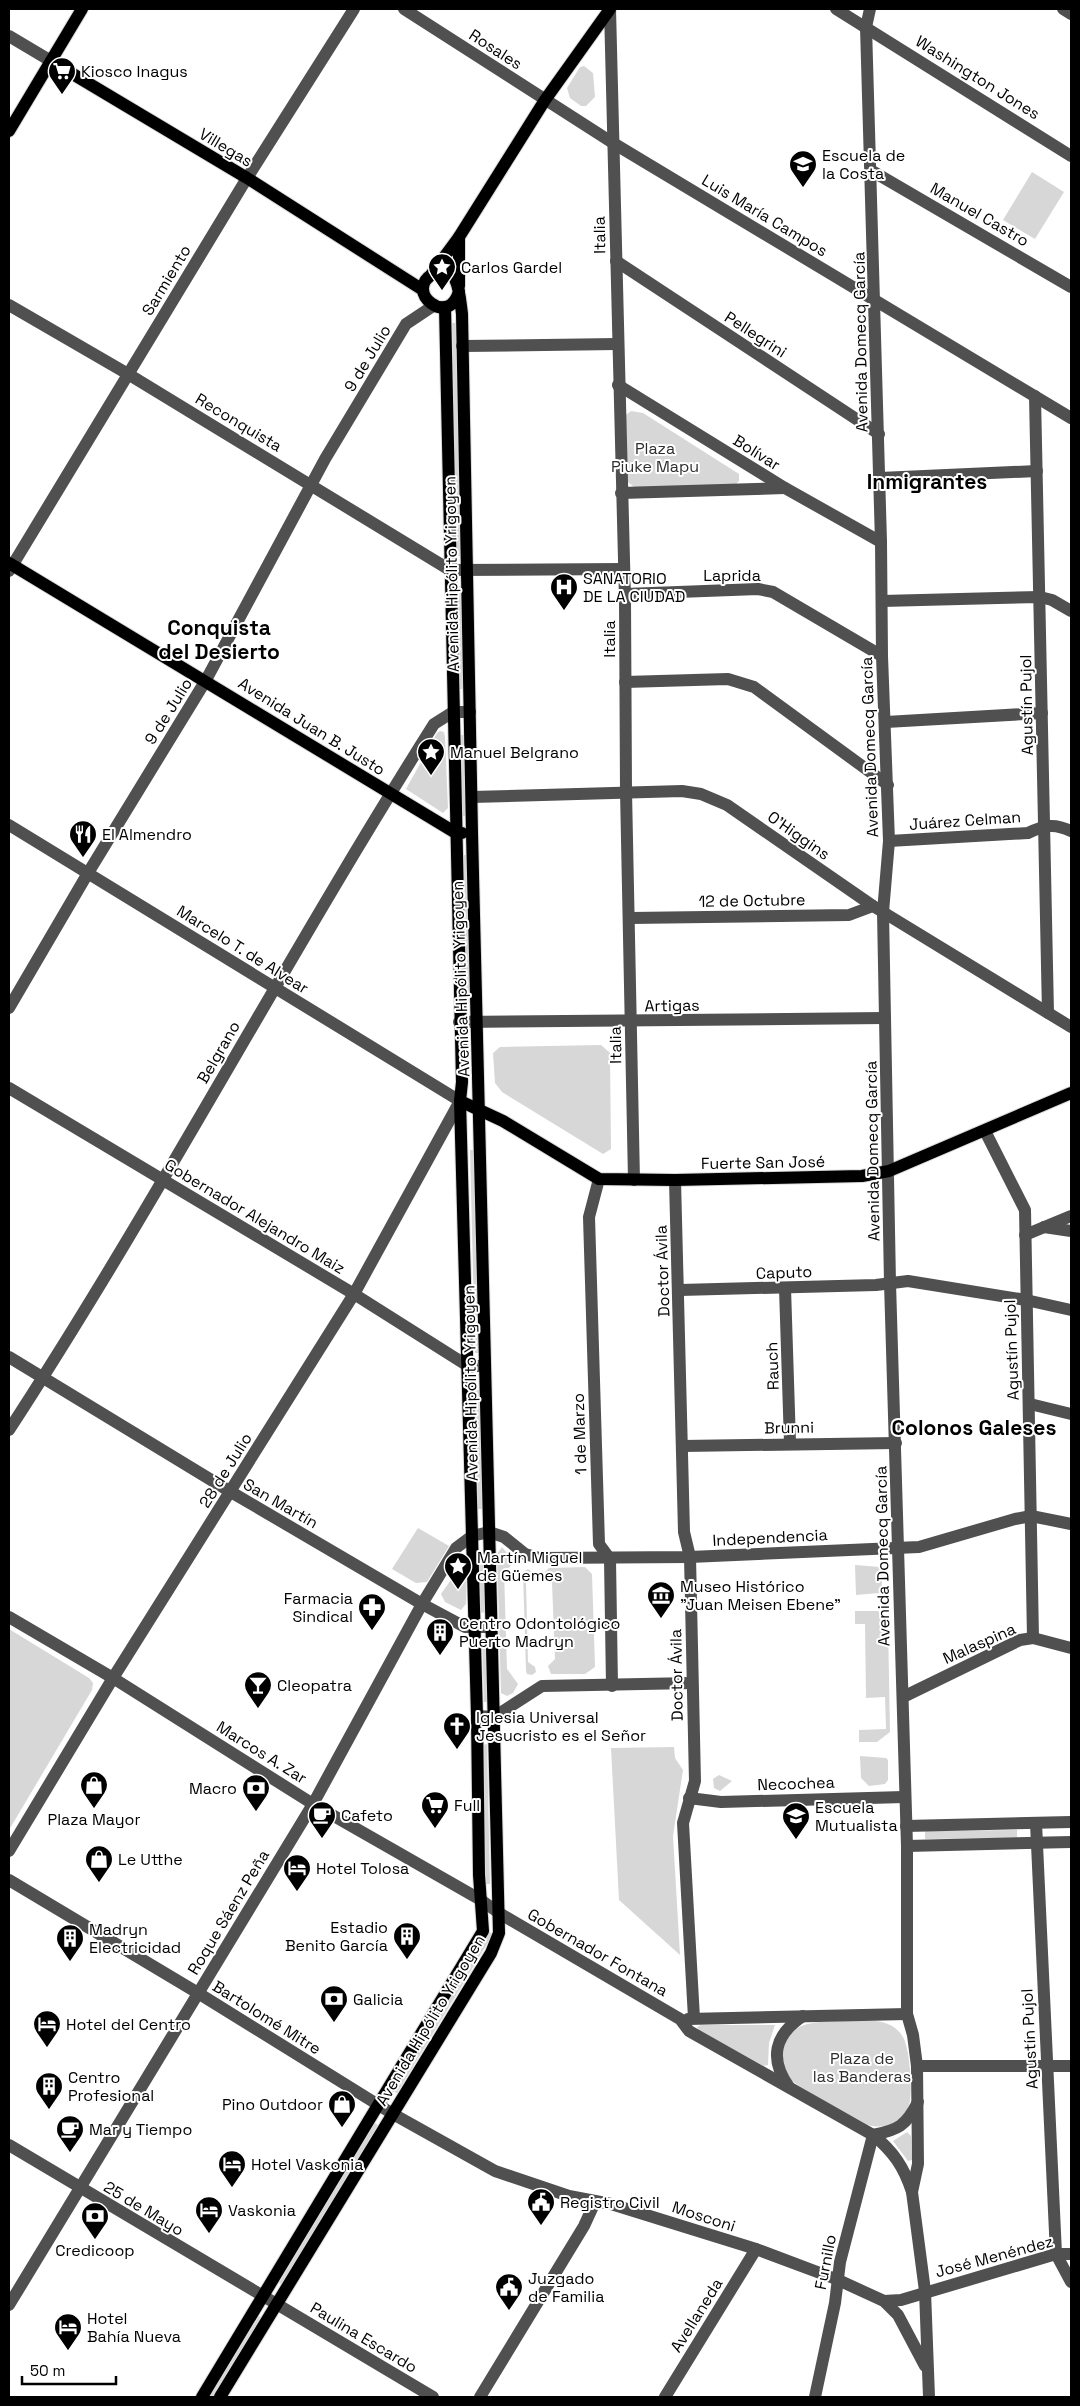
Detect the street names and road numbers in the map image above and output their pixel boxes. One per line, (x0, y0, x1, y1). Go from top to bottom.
street label: Rosales (465, 24, 526, 74)
street label: Washington Jones (912, 31, 1044, 124)
street label: Villegas (195, 123, 256, 172)
street label: Luis María Campos (698, 170, 831, 261)
street label: Manuel Castro (927, 178, 1033, 251)
street label: Italia (589, 216, 610, 254)
street label: Sarmiento (137, 241, 196, 319)
street label: Avenida Domecq García (848, 251, 873, 433)
street label: Pellegrini (721, 307, 791, 362)
street label: 9 de Julio (339, 321, 396, 396)
street label: Reconquista (191, 388, 286, 457)
street label: Bolívar (729, 430, 784, 475)
street label: Avenida Hipólito Yrigoyen (439, 476, 464, 672)
street label: Laprida (703, 565, 761, 586)
street label: Italia (599, 620, 620, 658)
street label: Agustín Pujol (1015, 654, 1038, 756)
street label: Avenida Domecq García (856, 656, 883, 838)
street label: Avenida Juan B. Justo (234, 673, 389, 780)
street label: 9 de Julio (140, 674, 197, 748)
street label: O'Higgins (763, 806, 834, 865)
street label: Juárez Celman (908, 806, 1022, 835)
street label: Avenida Hipólito Yrigoyen (447, 881, 474, 1077)
street label: 12 de Octubre (698, 889, 806, 912)
street label: Marcelo T. de Alvear (173, 900, 313, 998)
street label: Artigas (644, 995, 700, 1016)
street label: Belgrano (192, 1017, 245, 1087)
street label: Italia (605, 1026, 626, 1064)
street label: Avenida Domecq García (860, 1060, 885, 1242)
street label: Fuerte San José (701, 1151, 825, 1174)
street label: Gobernador Alejandro Maiz (161, 1154, 349, 1279)
street label: Doctor Ávila (650, 1225, 675, 1317)
street label: Caputo (755, 1261, 813, 1284)
street label: Avenida Hipólito Yrigoyen (458, 1285, 483, 1481)
street label: Agustín Pujol (999, 1299, 1024, 1401)
street label: Rauch (761, 1341, 784, 1390)
street label: 1 de Marzo (568, 1393, 591, 1475)
street label: Brunni (764, 1417, 814, 1438)
street label: 28 de Julio (194, 1429, 257, 1512)
street label: Avenida Domecq García (870, 1465, 895, 1647)
street label: San Martín (240, 1474, 322, 1533)
street label: Independencia (712, 1524, 828, 1551)
street label: Malaspina (939, 1618, 1019, 1669)
street label: Doctor Ávila (665, 1629, 688, 1721)
street label: Marcos A. Zar (213, 1716, 311, 1789)
street label: Necochea (757, 1772, 835, 1795)
street label: Roque Sáenz Peña (183, 1846, 274, 1979)
street label: Gobernador Fontana (524, 1904, 672, 2001)
street label: Avenida Hipólito Yrigoyen (371, 1931, 490, 2110)
street label: Bartolomé Mitre (208, 1976, 325, 2059)
street label: Agustín Pujol (1016, 1988, 1043, 2090)
street label: 25 de Mayo (100, 2176, 188, 2241)
street label: Mosconi (670, 2196, 738, 2237)
street label: José Menéndez (933, 2231, 1055, 2282)
street label: Furnillo (810, 2233, 841, 2292)
street label: Avellaneda (665, 2274, 727, 2356)
street label: Paulina Escardo (306, 2297, 421, 2378)

